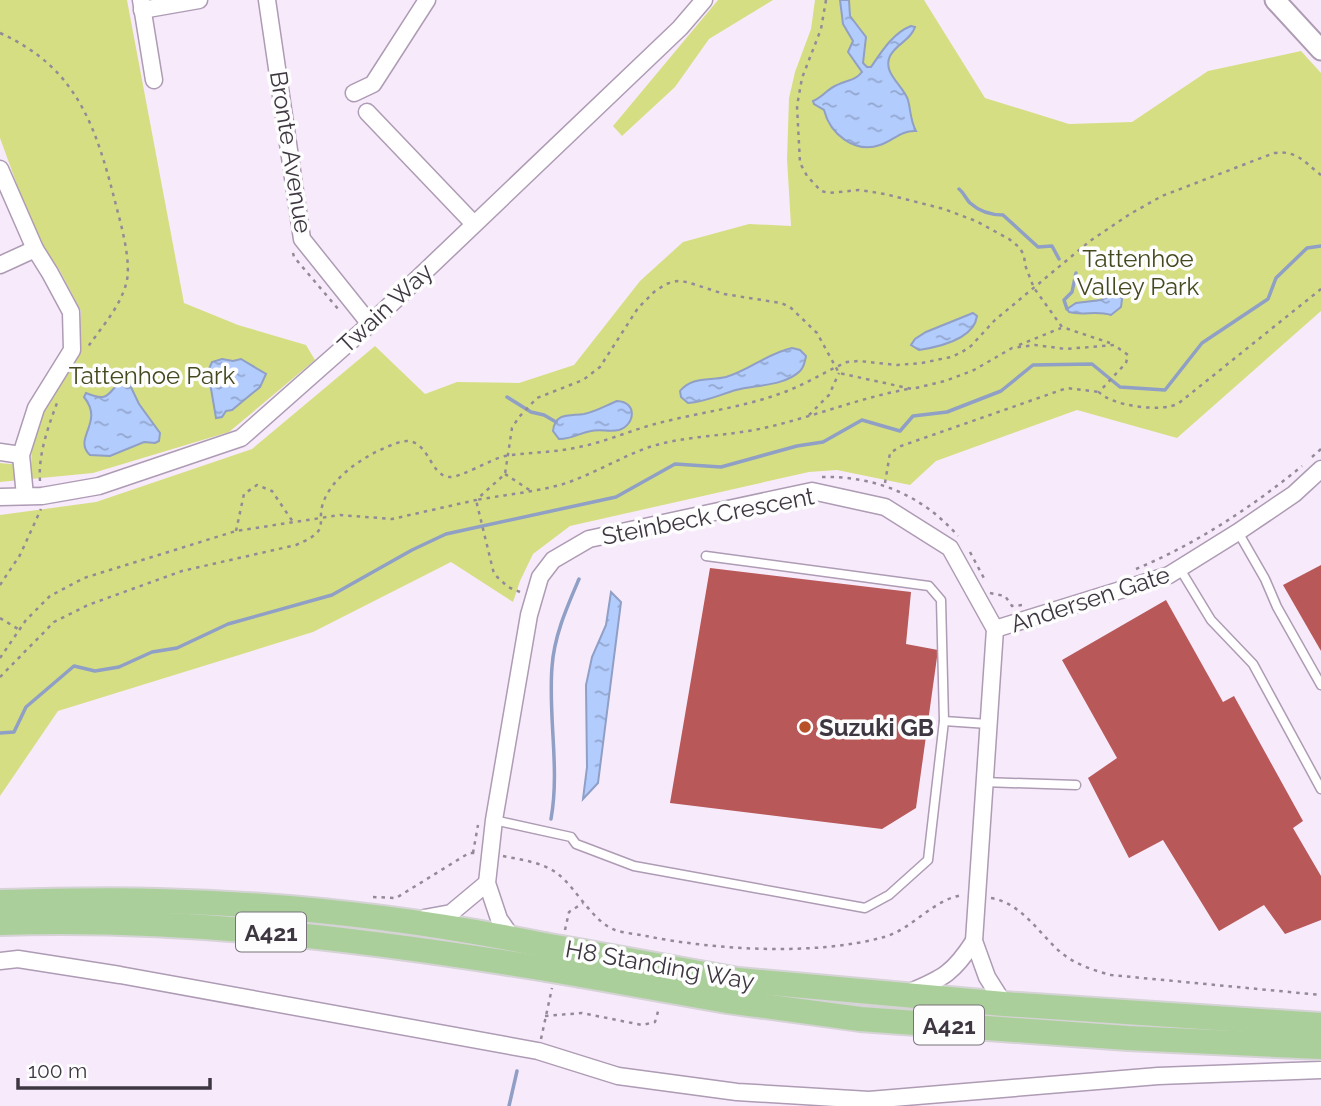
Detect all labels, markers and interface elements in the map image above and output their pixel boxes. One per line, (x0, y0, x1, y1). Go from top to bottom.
street label: Bronte Avenue (264, 69, 318, 235)
park label: Tattenhoe Valley Park (1077, 244, 1199, 301)
street label: Twain Way (332, 257, 438, 359)
park label: Tattenhoe Park (69, 361, 236, 390)
street label: Steinbeck Crescent (599, 481, 817, 551)
street label: Andersen Gate (1007, 560, 1173, 638)
place label: Suzuki GB (819, 713, 934, 742)
marker: Suzuki GB (797, 719, 813, 735)
road number: A421 (236, 912, 306, 951)
street label: H8 Standing Way (563, 934, 757, 996)
road number: A421 (914, 1006, 984, 1044)
scale bar (18, 1046, 210, 1090)
text: 100 m (28, 1058, 87, 1083)

